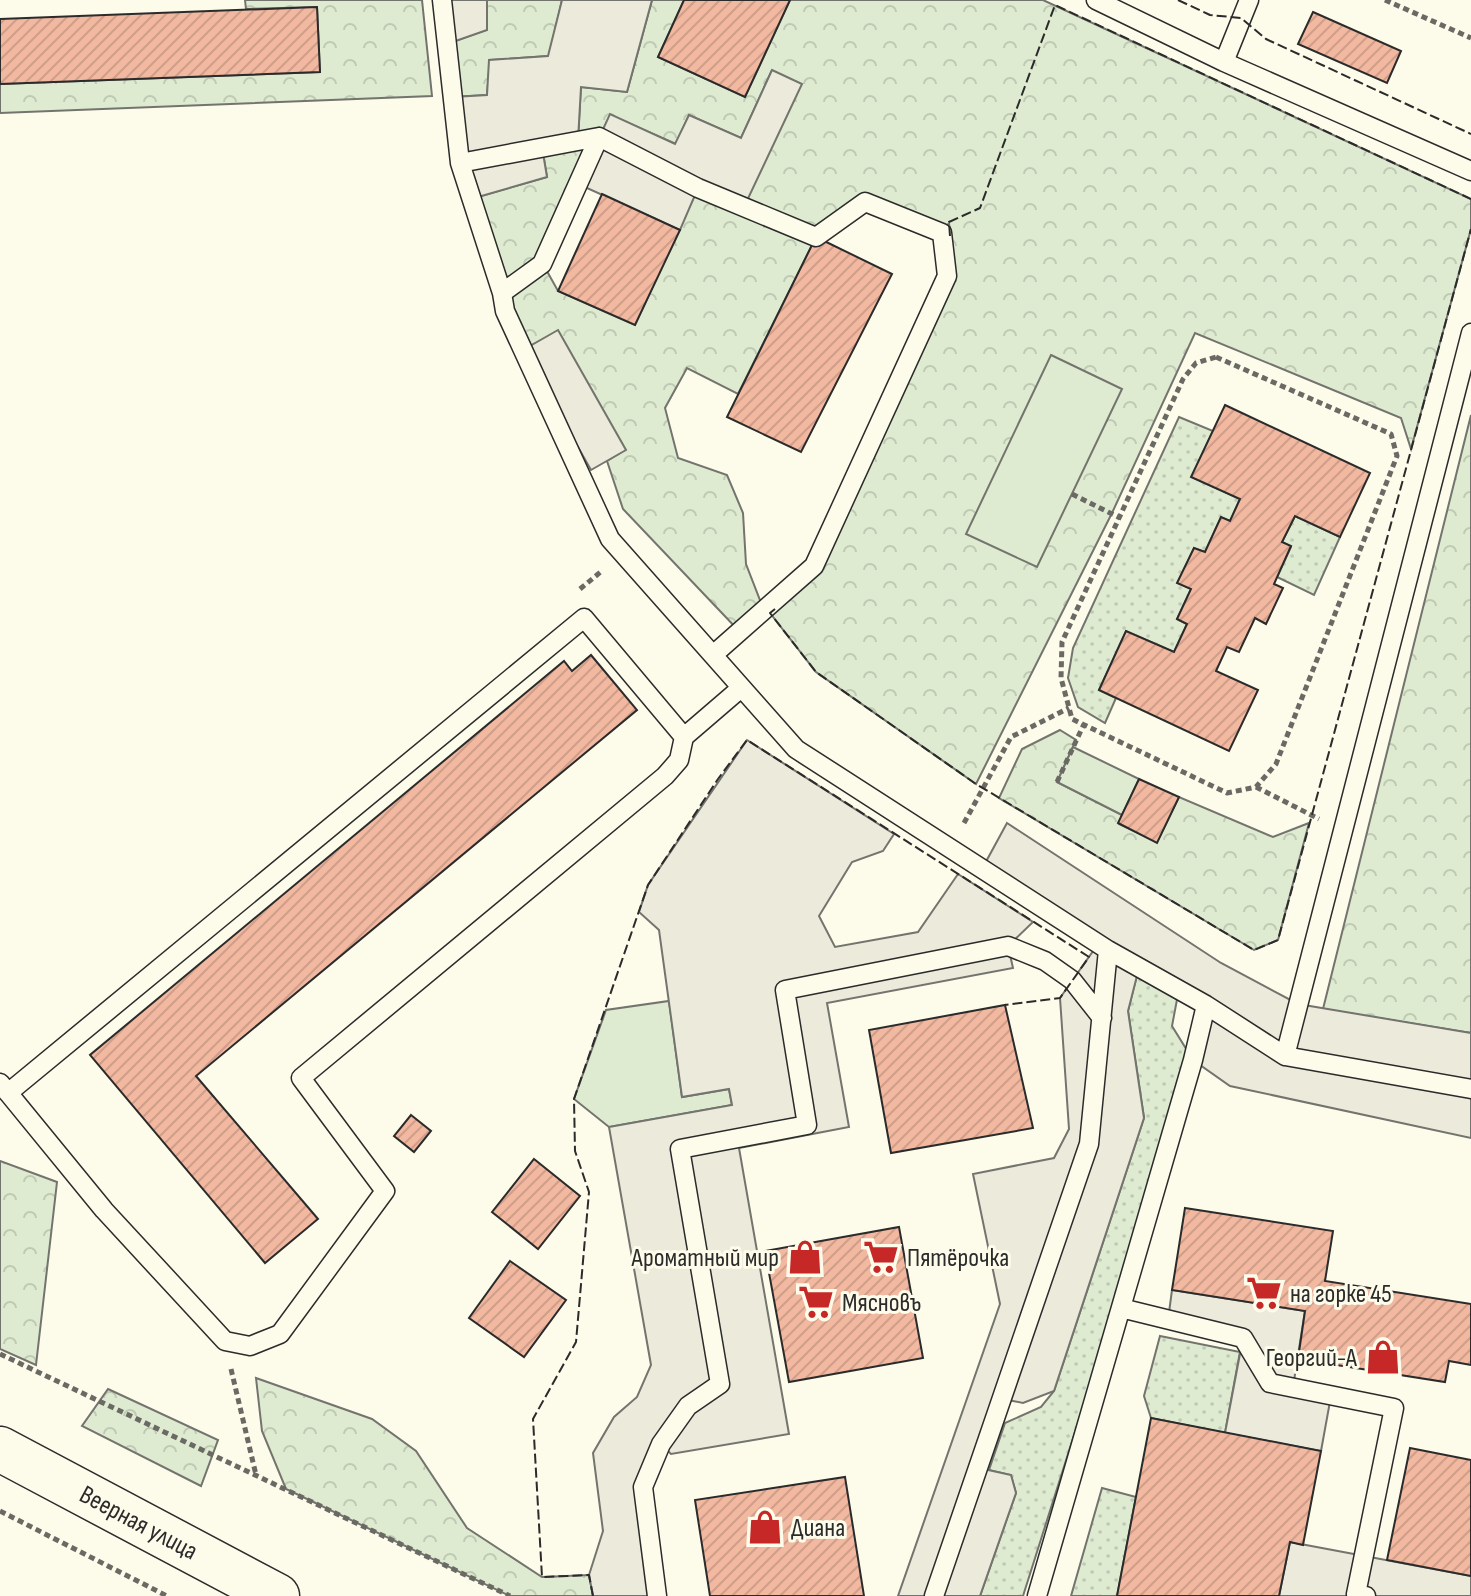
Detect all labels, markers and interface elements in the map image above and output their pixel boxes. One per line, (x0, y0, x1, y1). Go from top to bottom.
shop icon: Ароматный мир (786, 1238, 824, 1276)
supermarket icon: Пятёрочка (862, 1238, 900, 1276)
place label: Ароматный мир (630, 1243, 779, 1274)
place label: Пятёрочка (907, 1243, 1009, 1274)
supermarket icon: на горке 45 (1245, 1274, 1283, 1312)
place label: на горке 45 (1290, 1279, 1392, 1310)
supermarket icon: Мясновъ (797, 1283, 835, 1321)
place label: Мясновъ (842, 1288, 922, 1319)
shop icon: Георгий-А (1364, 1338, 1402, 1376)
place label: Георгий-А (1266, 1343, 1358, 1374)
street label: Веерная улица (74, 1479, 203, 1567)
shop icon: Диана (746, 1508, 784, 1546)
place label: Диана (791, 1513, 845, 1544)

